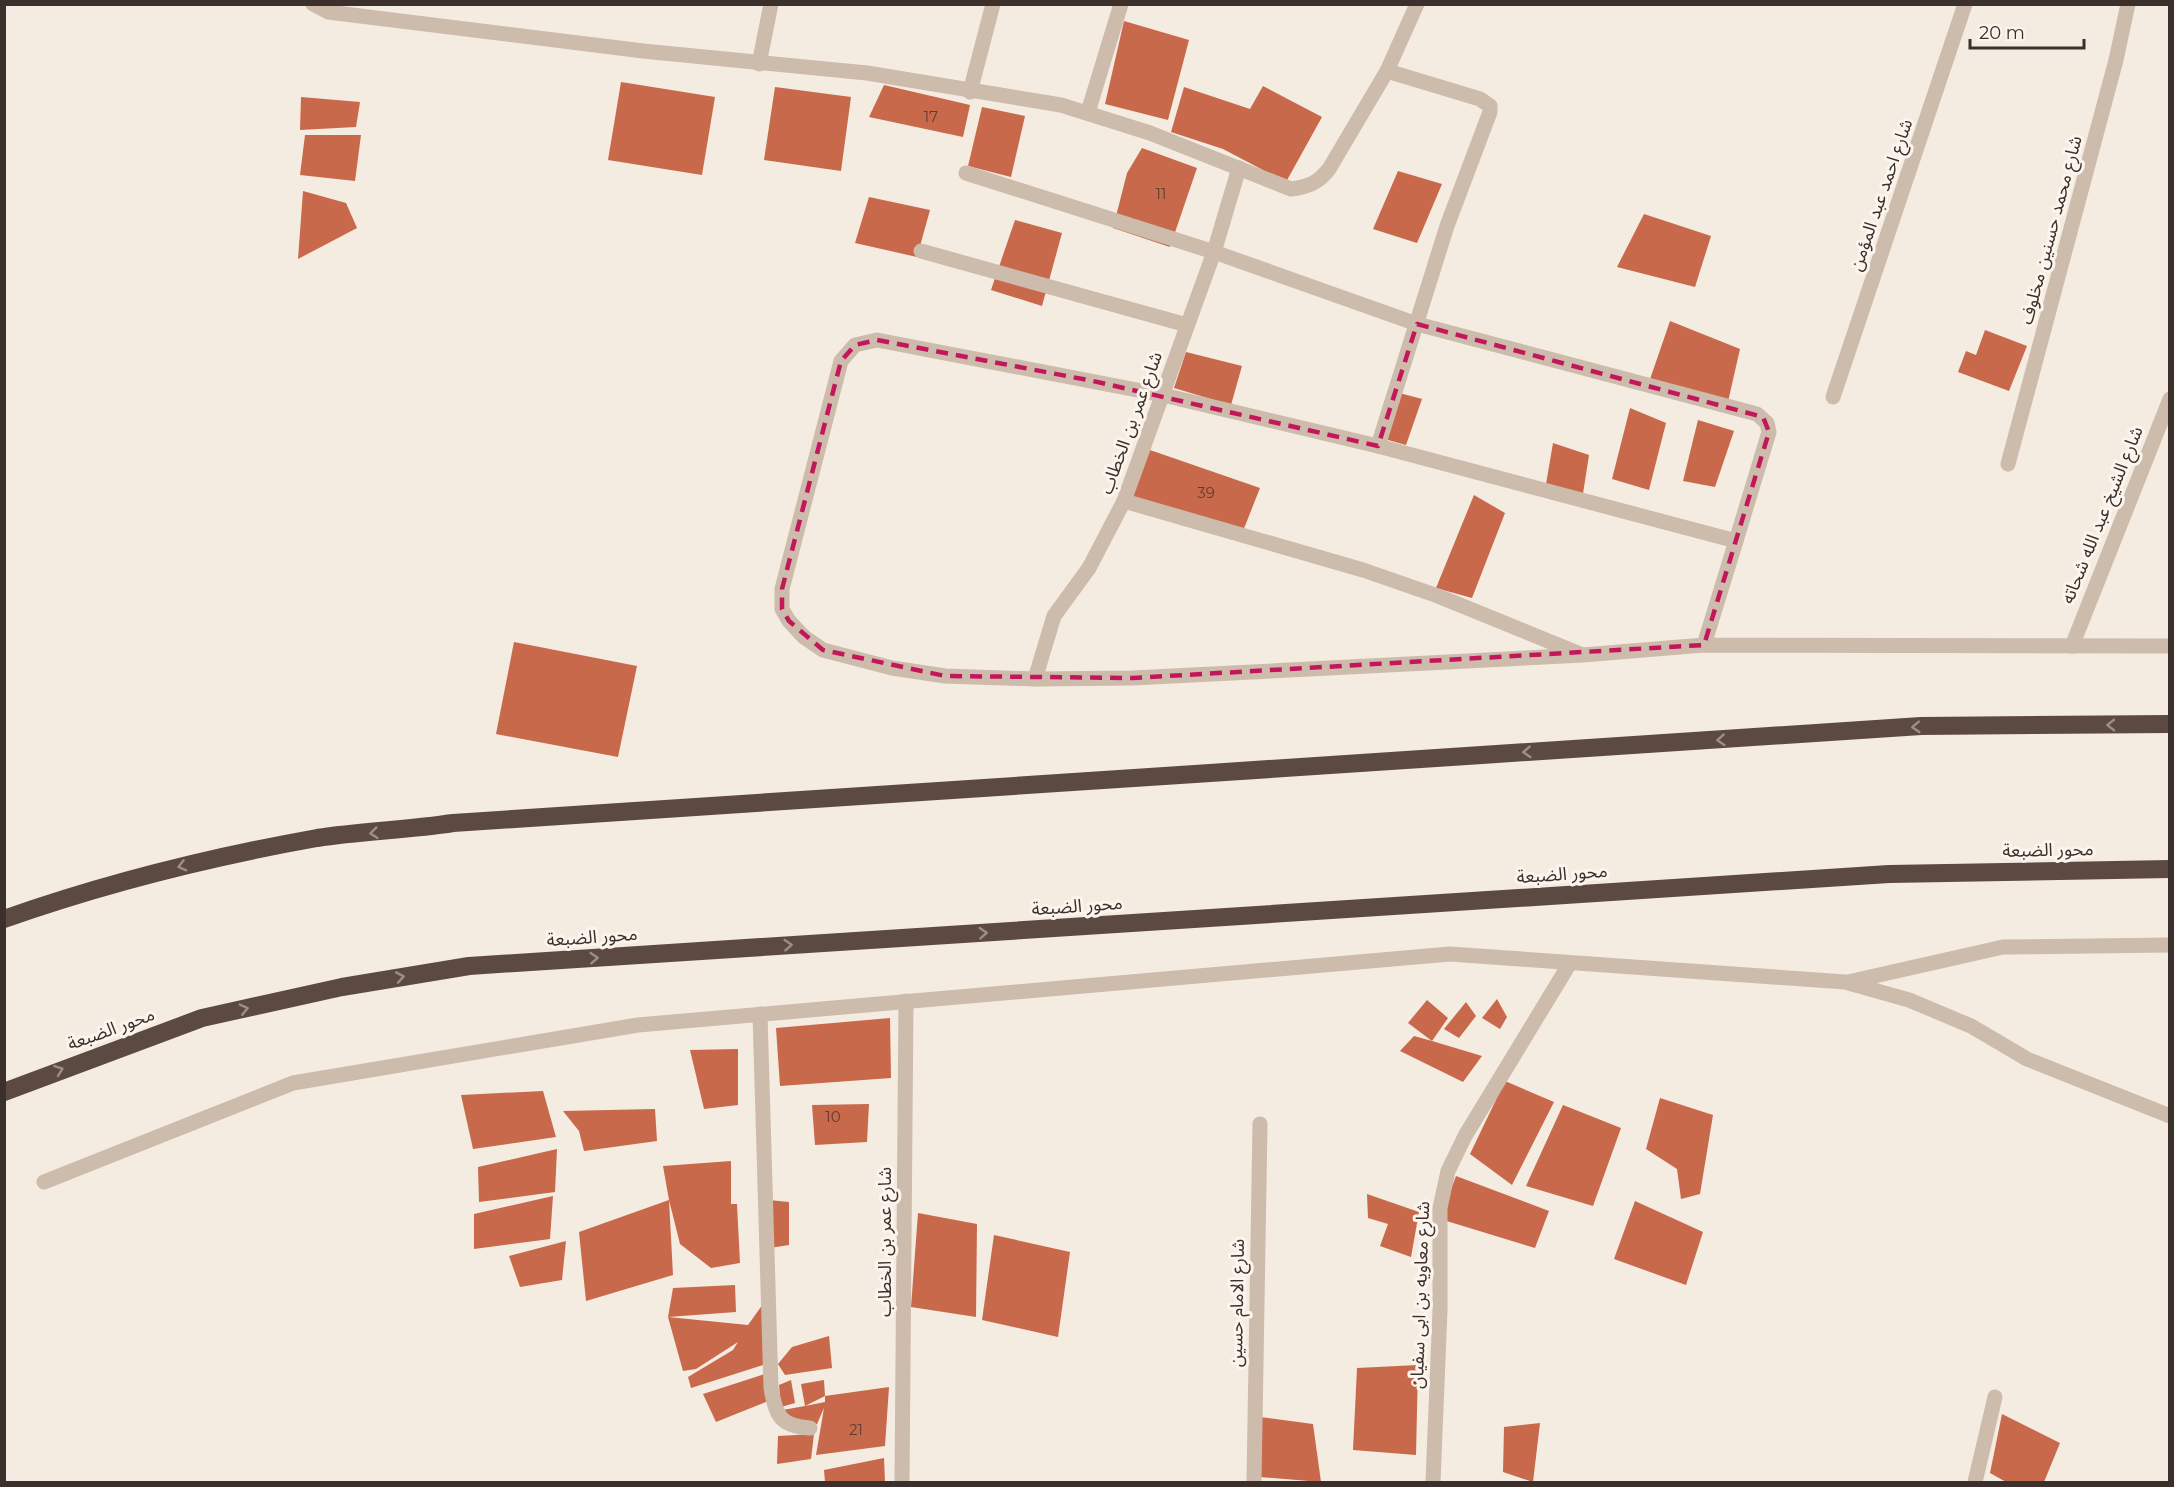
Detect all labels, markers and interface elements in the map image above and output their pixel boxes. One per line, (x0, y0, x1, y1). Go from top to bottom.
scale bar (1970, 12, 2084, 50)
text: 20 m (1979, 22, 2025, 44)
house number: 17 (924, 107, 938, 126)
street label: شارع احمد عبد المؤمن (1845, 116, 1920, 275)
street label: شارع محمد حسنين مخلوف (2015, 133, 2090, 328)
house number: 11 (1156, 184, 1166, 203)
street label: شارع عمر بن الخطاب (1095, 349, 1170, 498)
street label: شارع الشيخ عبد الله شحاته (2056, 423, 2150, 608)
house number: 39 (1197, 483, 1215, 502)
one-way arrow (2107, 719, 2116, 731)
one-way arrow (1912, 720, 1921, 733)
one-way arrow (1717, 733, 1726, 746)
one-way arrow (1522, 746, 1531, 759)
one-way arrow (369, 826, 378, 838)
street label: محور الضبعة (2002, 838, 2094, 862)
one-way arrow (177, 858, 187, 871)
street label: محور الضبعة (1516, 860, 1608, 888)
street label: محور الضبعة (1031, 892, 1123, 920)
street label: محور الضبعة (546, 923, 638, 951)
one-way arrow (978, 926, 987, 939)
one-way arrow (784, 939, 793, 952)
one-way arrow (589, 951, 598, 964)
one-way arrow (395, 971, 405, 984)
street label: محور الضبعة (64, 1003, 158, 1055)
one-way arrow (238, 1003, 248, 1016)
one-way arrow (53, 1065, 64, 1078)
house number: 10 (825, 1107, 841, 1126)
street label: شارع عمر بن الخطاب (874, 1167, 899, 1317)
street label: شارع معاويه بن ابى سفيان (1406, 1201, 1437, 1389)
street label: شارع الامام حسين (1225, 1239, 1252, 1367)
house number: 21 (849, 1420, 863, 1439)

